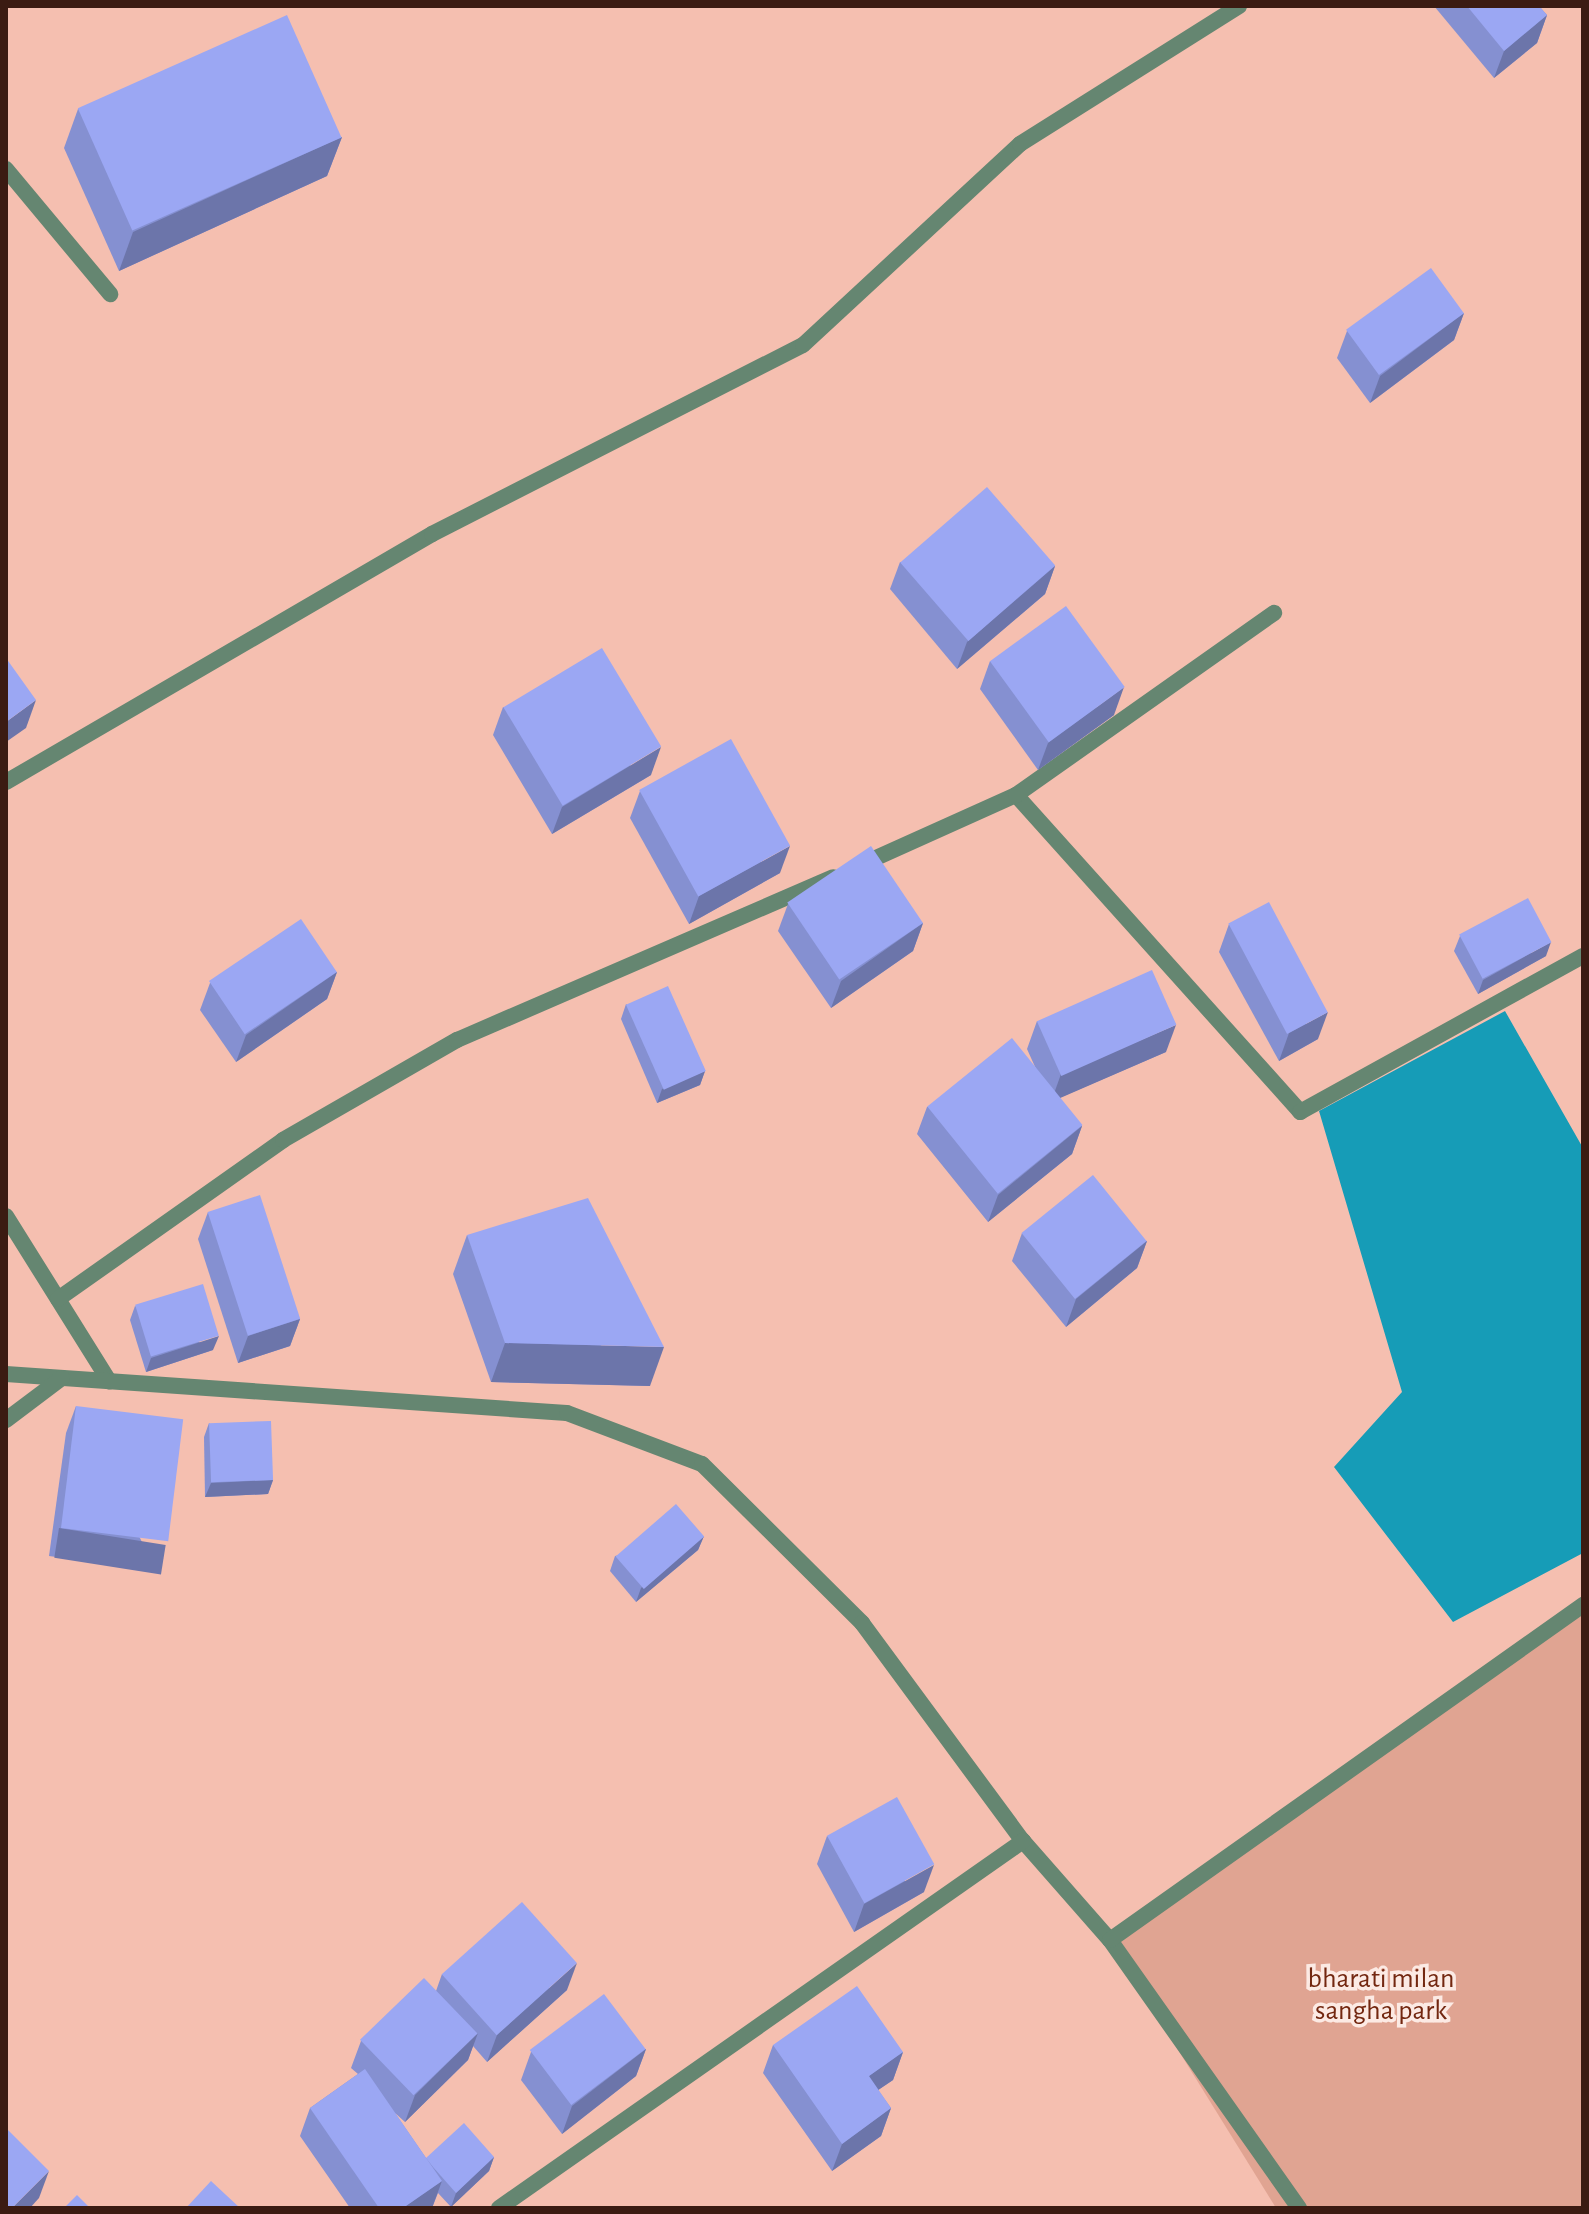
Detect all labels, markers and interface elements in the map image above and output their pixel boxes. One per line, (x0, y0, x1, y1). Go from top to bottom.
park label: bharati milan sangha park (1308, 1962, 1454, 2028)

